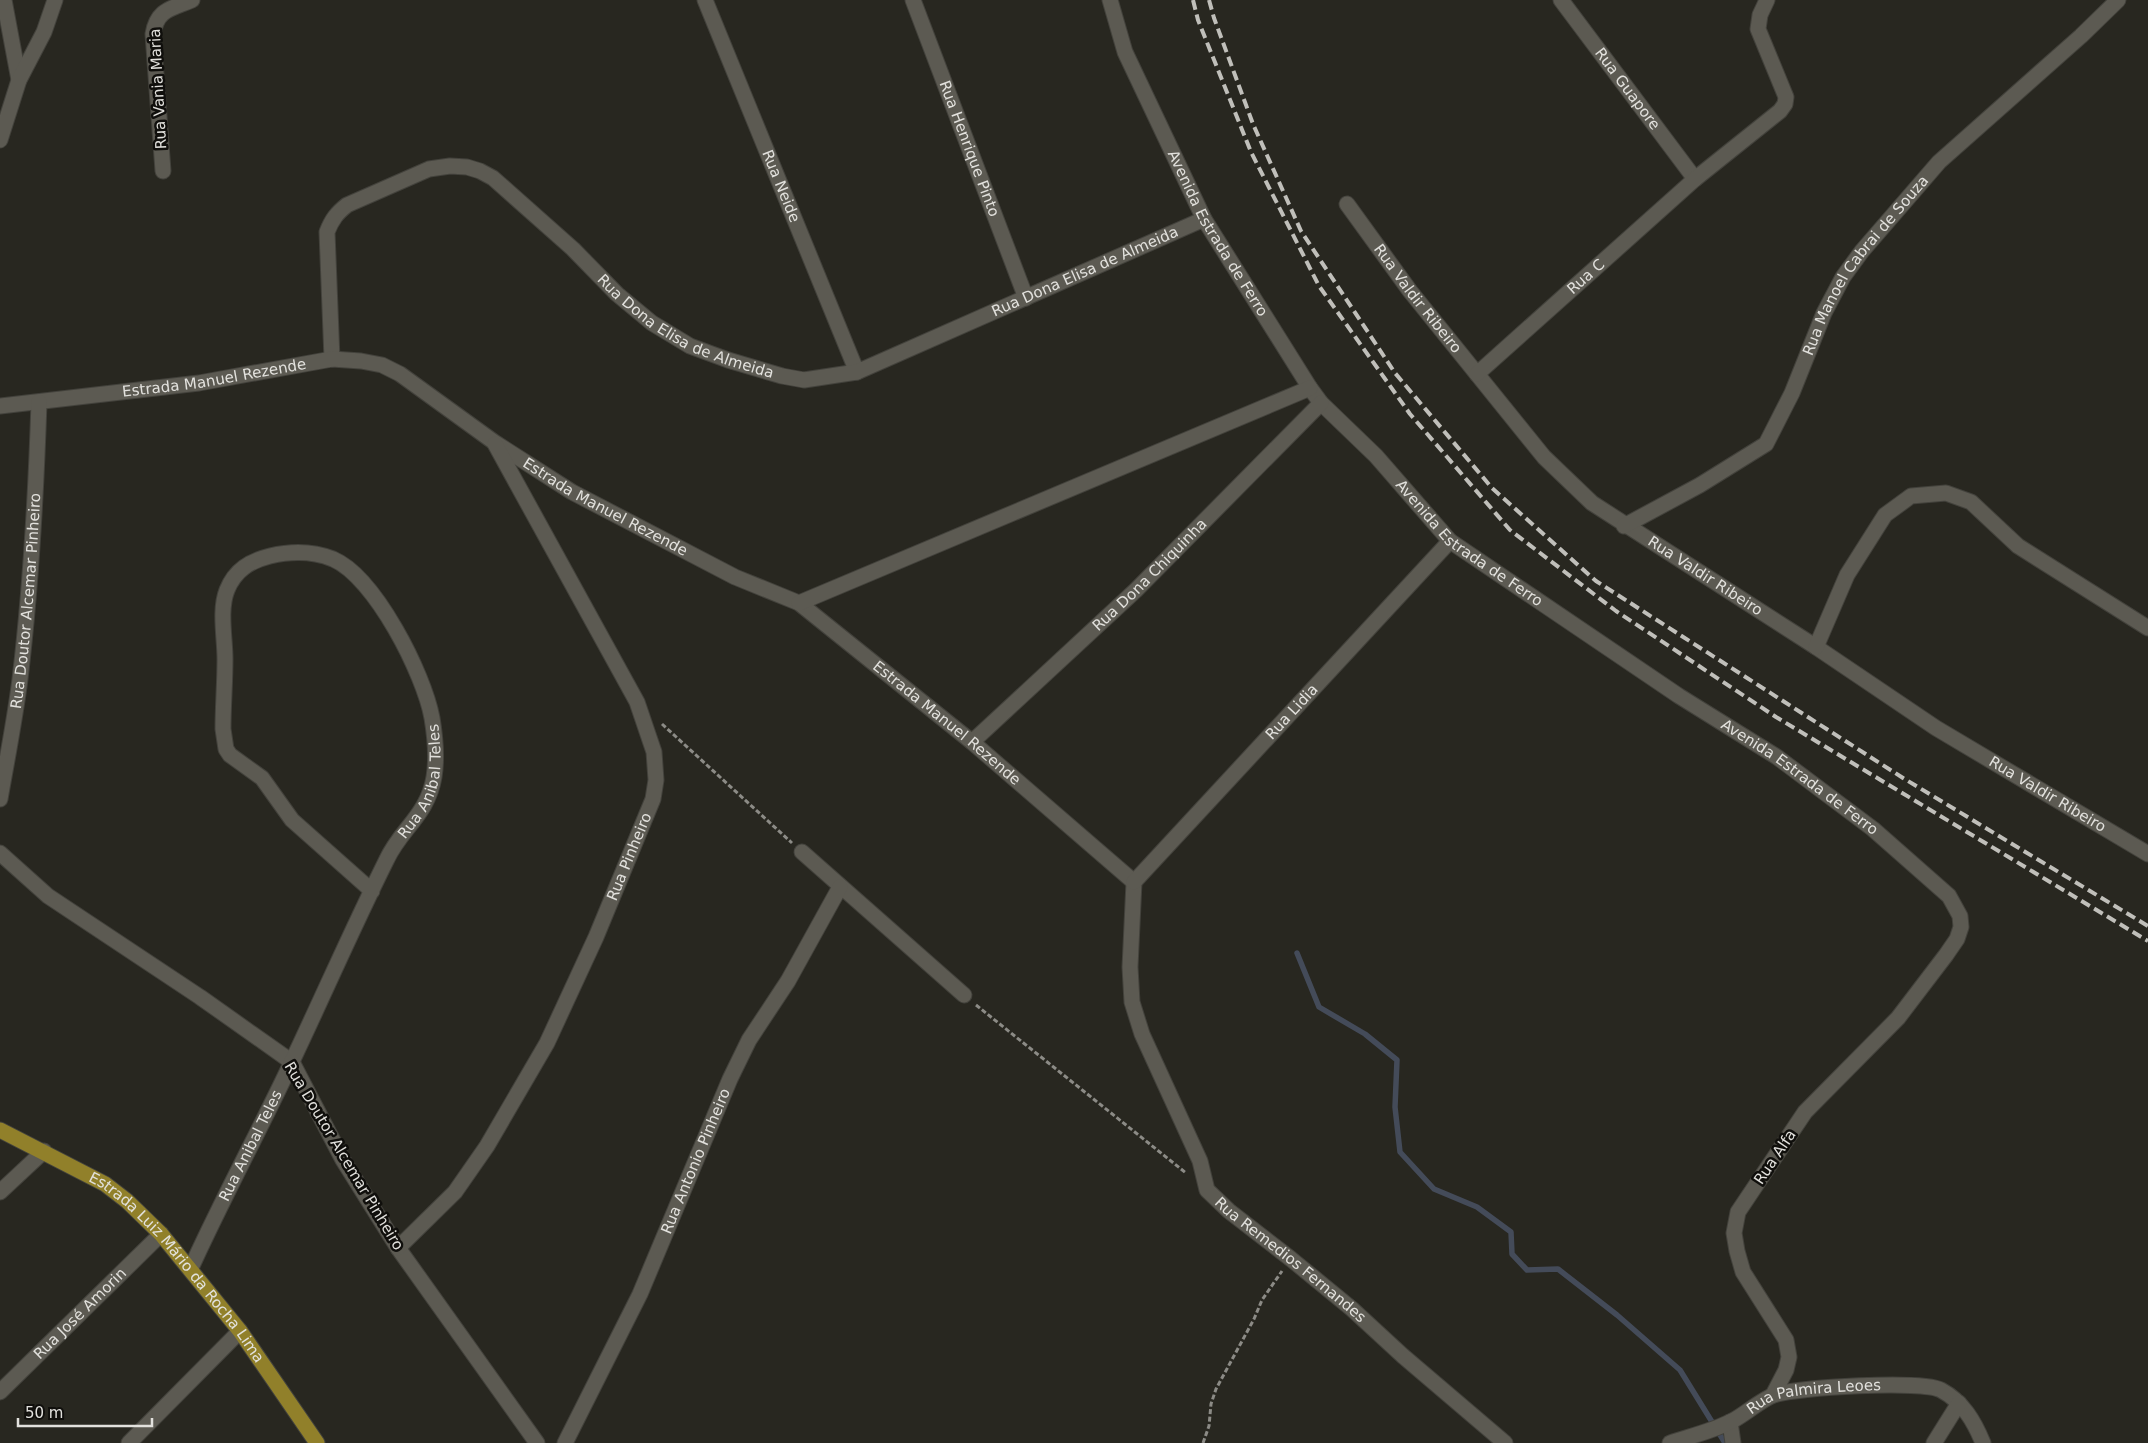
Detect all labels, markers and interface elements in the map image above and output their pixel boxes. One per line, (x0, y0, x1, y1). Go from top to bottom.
street label: Rua Vania Maria (146, 28, 170, 150)
street label: Rua Guapore (1591, 44, 1664, 133)
street label: Rua Henrique Pinto (935, 78, 1003, 219)
street label: Rua Neide (758, 147, 804, 225)
street label: Avenida Estrada de Ferro (1164, 147, 1272, 320)
street label: Rua Manoel Cabrai de Souza (1799, 172, 1932, 358)
street label: Rua Dona Elisa de Almeida (989, 223, 1181, 320)
street label: Rua Valdir Ribeiro (1370, 240, 1465, 357)
street label: Rua C (1564, 255, 1608, 298)
street label: Rua Dona Elisa de Almeida (594, 270, 776, 382)
street label: Estrada Manuel Rezende (121, 355, 307, 401)
street label: Estrada Manuel Rezende (519, 454, 691, 560)
street label: Avenida Estrada de Ferro (1392, 476, 1546, 610)
street label: Rua Doutor Alcemar Pinheiro (7, 493, 44, 710)
street label: Rua Dona Chiquinha (1089, 515, 1211, 635)
street label: Rua Valdir Ribeiro (1645, 532, 1766, 619)
street label: Estrada Manuel Rezende (869, 657, 1024, 789)
street label: Rua Lidia (1262, 681, 1322, 743)
street label: Avenida Estrada de Ferro (1718, 715, 1882, 839)
street label: Rua Anibal Teles (394, 723, 445, 842)
street label: Rua Valdir Ribeiro (1986, 753, 2109, 836)
street label: Rua Pinheiro (603, 810, 655, 903)
street label: Rua Doutor Alcemar Pinheiro (281, 1059, 407, 1253)
street label: Rua Antonio Pinheiro (657, 1086, 734, 1236)
street label: Rua Anibal Teles (215, 1087, 286, 1204)
street label: Rua Alfa (1750, 1126, 1800, 1188)
street label: Estrada Luiz Mário da Rocha Lima (86, 1168, 268, 1366)
street label: Rua Remedios Fernandes (1211, 1193, 1370, 1326)
street label: Rua José Amorin (30, 1264, 130, 1363)
street label: Rua Palmira Leoes (1743, 1376, 1881, 1418)
scale bar (18, 1396, 151, 1428)
text: 50 m (25, 1404, 63, 1422)

